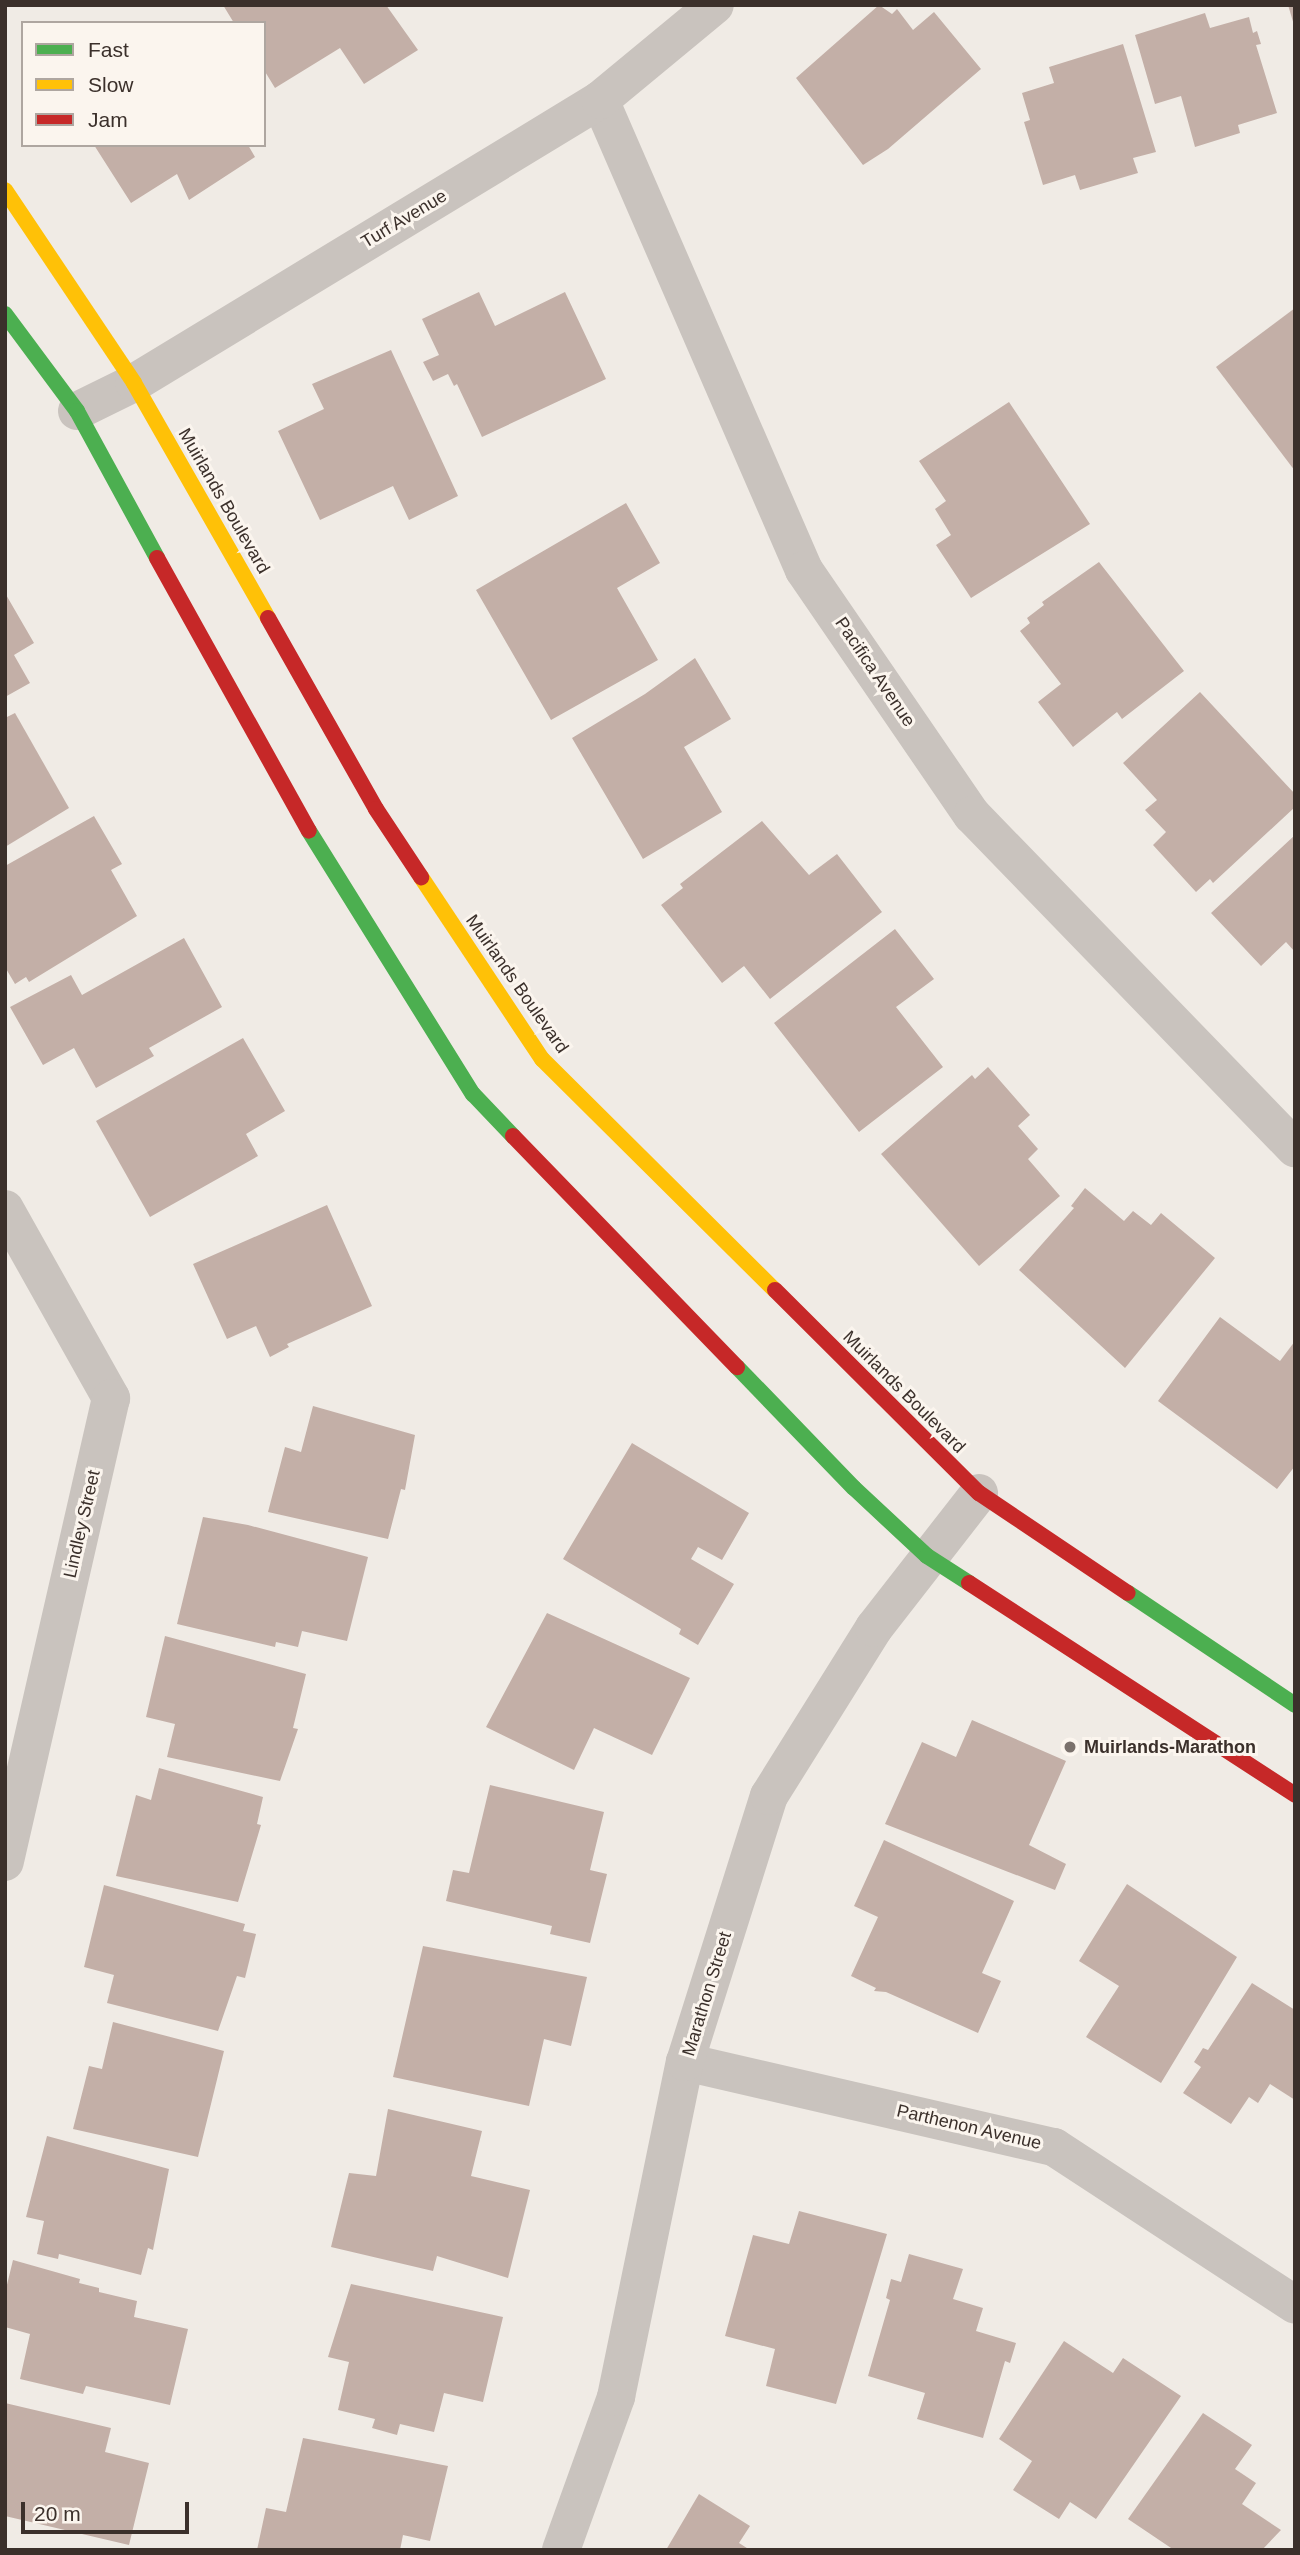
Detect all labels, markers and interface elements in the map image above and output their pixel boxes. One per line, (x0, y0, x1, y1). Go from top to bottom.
legend (21, 21, 266, 147)
text: Fast (88, 38, 129, 61)
text: Slow (88, 73, 134, 96)
text: Jam (88, 108, 128, 131)
street label: Turf Avenue (357, 185, 451, 253)
street label: Muirlands Boulevard (174, 425, 274, 577)
street label: Pacifica Avenue (830, 613, 920, 731)
street label: Muirlands Boulevard (461, 911, 573, 1057)
street label: Muirlands Boulevard (838, 1326, 970, 1458)
street label: Lindley Street (59, 1468, 105, 1580)
place label: Muirlands-Marathon (1084, 1736, 1256, 1758)
marker: Muirlands-Marathon (1062, 1739, 1078, 1755)
street label: Marathon Street (678, 1929, 736, 2059)
street label: Parthenon Avenue (894, 2100, 1044, 2154)
scale bar (24, 2488, 192, 2532)
text: 20 m (34, 2502, 81, 2525)

